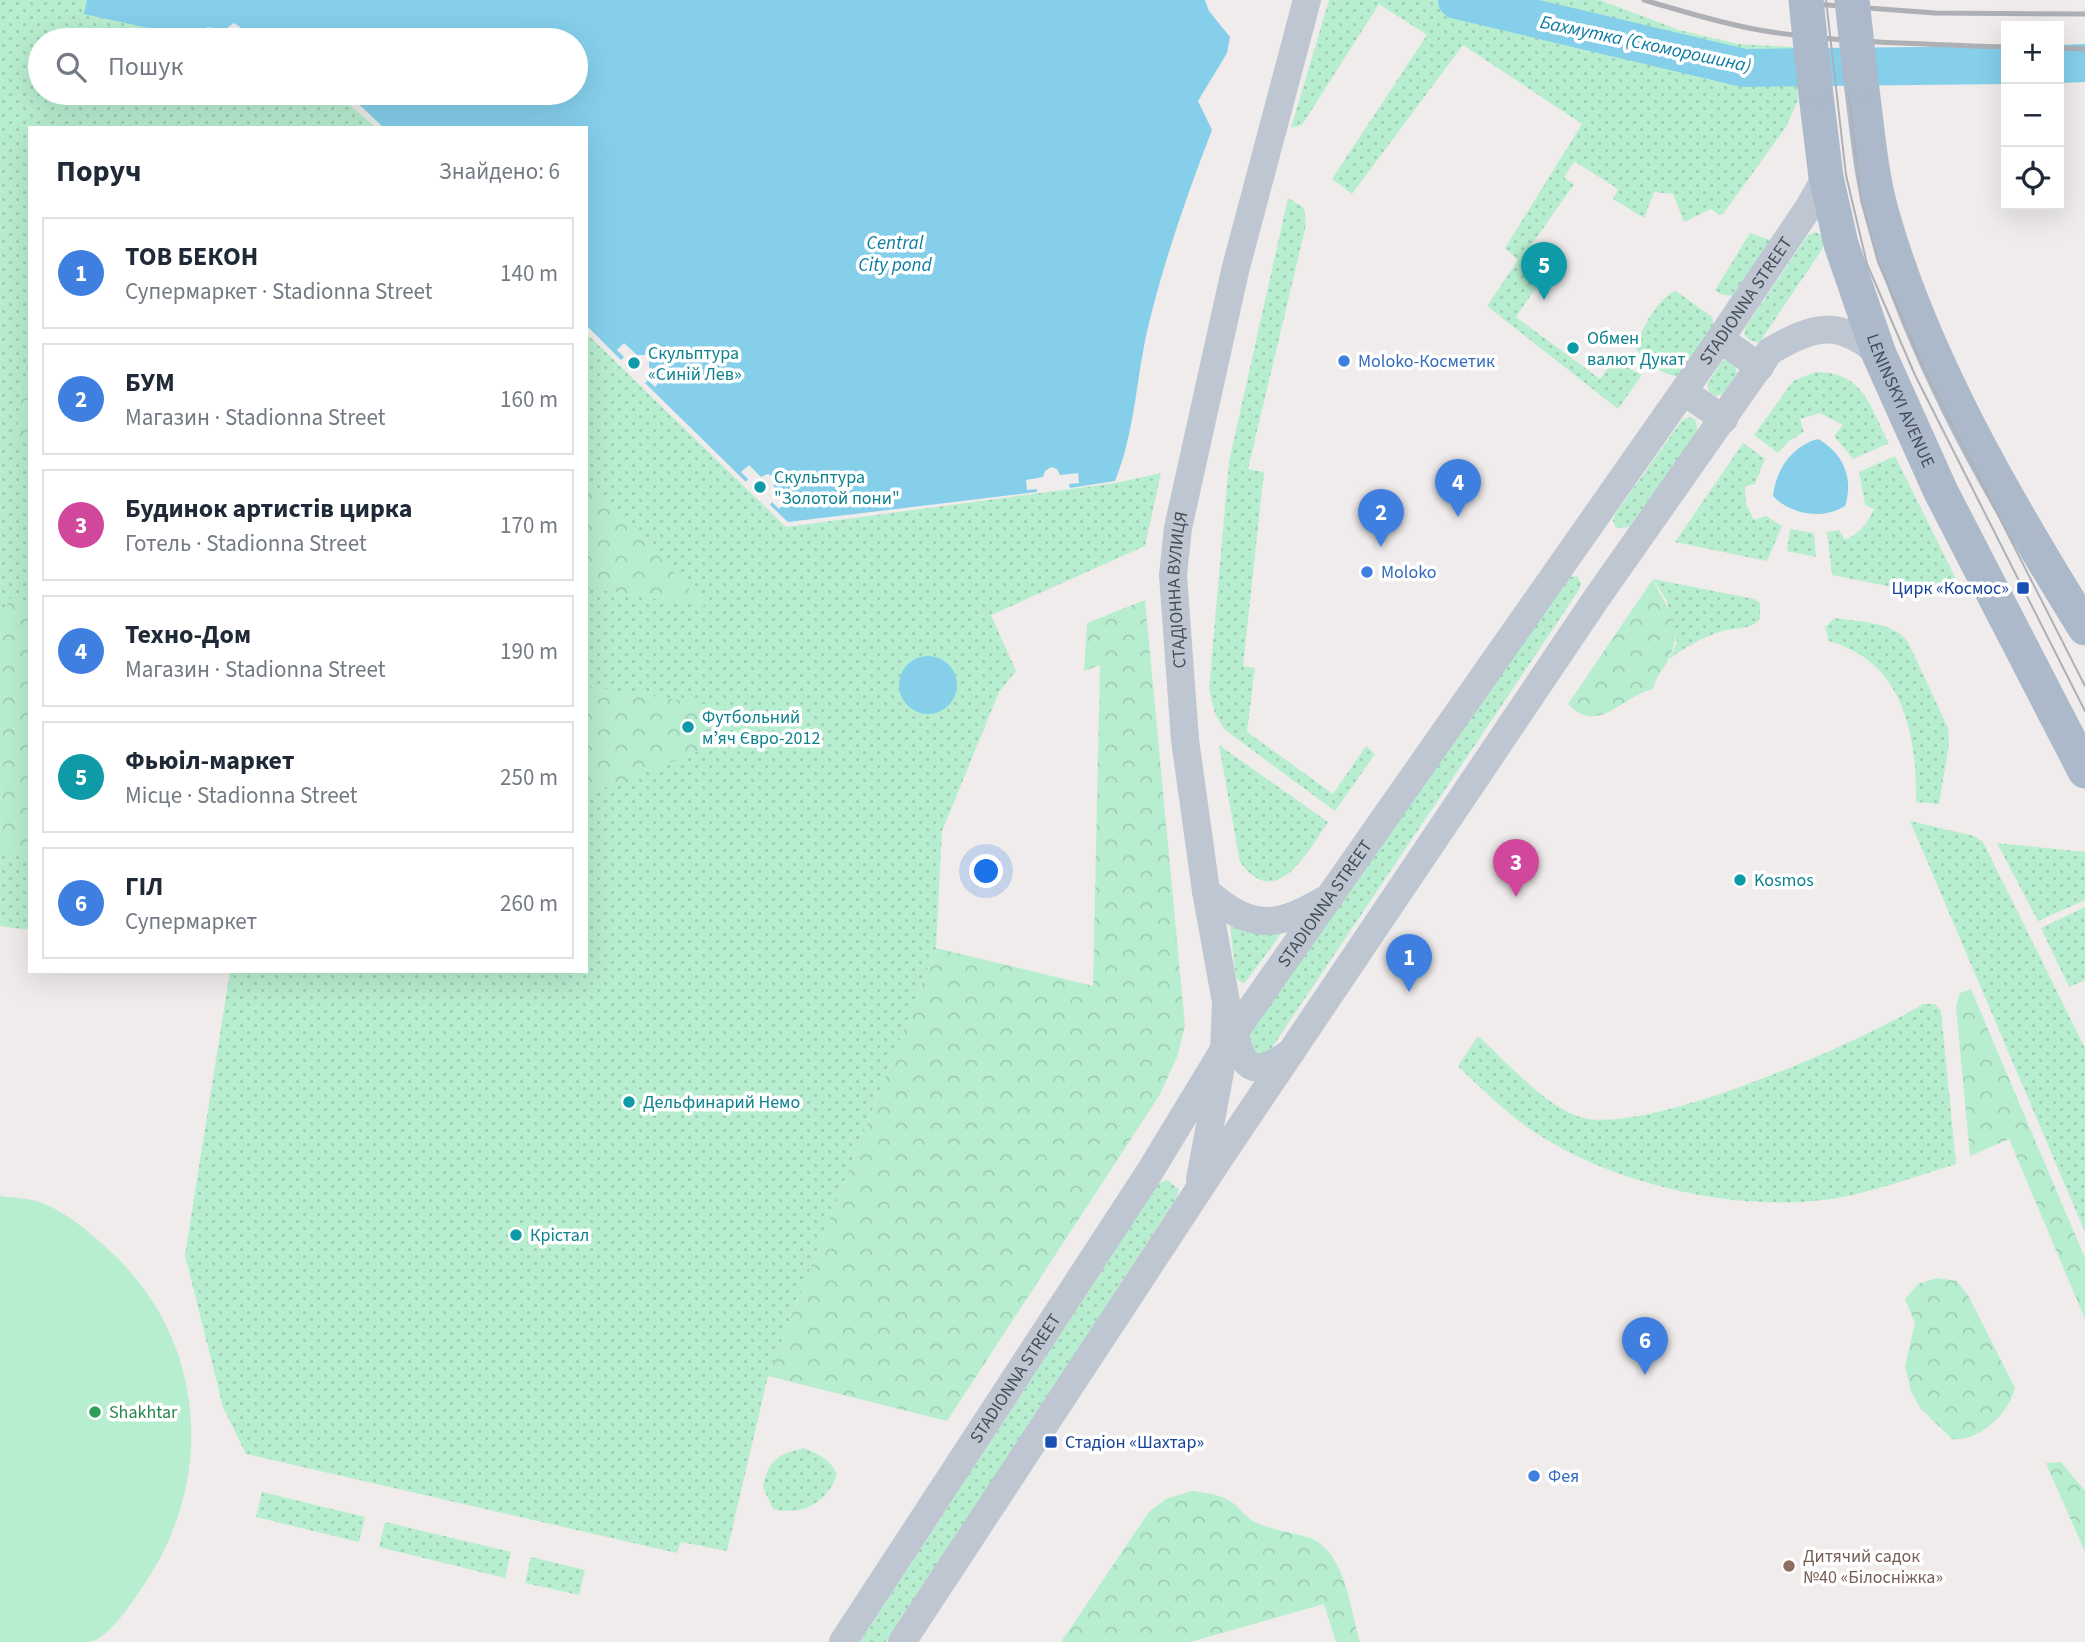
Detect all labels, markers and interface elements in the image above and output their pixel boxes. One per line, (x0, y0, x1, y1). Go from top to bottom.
water label: Бахмутка (Скоморошина) (1538, 9, 1754, 80)
map controls (2001, 21, 2064, 210)
button: + (2001, 21, 2064, 84)
search box (28, 28, 588, 105)
icon: search (52, 48, 90, 86)
text: Пошук (108, 48, 183, 85)
button: − (2001, 84, 2064, 147)
button: locate (2001, 147, 2064, 210)
text: Поруч (56, 150, 142, 193)
text: Знайдено: 6 (439, 155, 560, 188)
water label: Central City pond (858, 230, 933, 279)
street label: STADIONNA STREET (1693, 232, 1799, 370)
text: ТОВ БЕКОН (125, 238, 258, 275)
pin: 5 (1521, 242, 1567, 300)
text: 1 (75, 257, 87, 290)
text: 140 m (500, 257, 558, 290)
text: Супермаркет · Stadionna Street (125, 275, 433, 308)
place label: Обмен валют Дукат (1587, 326, 1685, 372)
street label: LENINSKYI AVENUE (1860, 330, 1940, 472)
marker: Обмен валют Дукат (1565, 340, 1581, 356)
place label: Скульптура «Синій Лев» (648, 341, 742, 387)
place label: Moloko-Косметик (1358, 349, 1495, 374)
marker: Moloko-Косметик (1336, 353, 1352, 369)
marker: Скульптура «Синій Лев» (626, 355, 642, 371)
text: БУМ (125, 364, 175, 401)
text: 2 (75, 383, 87, 416)
text: 160 m (500, 383, 558, 416)
text: Магазин · Stadionna Street (125, 401, 385, 434)
pin: 4 (1435, 459, 1481, 517)
place label: Скульптура "Золотой пони" (774, 465, 900, 511)
marker: Скульптура "Золотой пони" (752, 479, 768, 495)
pin: 2 (1358, 489, 1404, 547)
text: Будинок артистів цирка (125, 490, 412, 527)
text: 3 (75, 509, 87, 542)
text: 170 m (500, 509, 558, 542)
street label: СТАДІОННА ВУЛИЦЯ (1161, 509, 1194, 669)
text: Готель · Stadionna Street (125, 527, 367, 560)
place label: Moloko (1381, 560, 1437, 585)
marker: Moloko (1359, 564, 1375, 580)
place label: Цирк «Космос» (1892, 576, 2009, 601)
marker: Цирк «Космос» (2015, 580, 2031, 596)
text: Техно-Дом (125, 616, 251, 653)
text: 4 (75, 635, 87, 668)
text: 190 m (500, 635, 558, 668)
text: Магазин · Stadionna Street (125, 653, 385, 686)
place label: Футбольний мʼяч Євро-2012 (702, 705, 820, 751)
marker: Футбольний мʼяч Євро-2012 (680, 719, 696, 735)
text: Фьюіл-маркет (125, 742, 294, 779)
text: 5 (75, 761, 87, 794)
text: 250 m (500, 761, 558, 794)
text: Місце · Stadionna Street (125, 779, 358, 812)
street label: STADIONNA STREET (1272, 835, 1379, 972)
pin: 3 (1493, 839, 1539, 897)
your location (969, 854, 1003, 888)
text: ГІЛ (125, 868, 163, 905)
place label: Kosmos (1754, 868, 1814, 893)
marker: Kosmos (1732, 872, 1748, 888)
text: 6 (75, 887, 87, 920)
text: 260 m (500, 887, 558, 920)
text: Супермаркет (125, 905, 257, 938)
pin: 1 (1386, 934, 1432, 992)
place label: Дельфинарий Немо (643, 1090, 800, 1115)
marker: Дельфинарий Немо (621, 1094, 637, 1110)
place label: Крістал (530, 1223, 589, 1248)
marker: Крістал (508, 1227, 524, 1243)
street label: STADIONNA STREET (964, 1308, 1067, 1448)
pin: 6 (1622, 1317, 1668, 1375)
place label: Shakhtar (109, 1400, 178, 1425)
marker: Shakhtar (87, 1404, 103, 1420)
place label: Стадіон «Шахтар» (1065, 1430, 1204, 1455)
marker: Стадіон «Шахтар» (1043, 1434, 1059, 1450)
place label: Фея (1548, 1464, 1579, 1489)
marker: Фея (1526, 1468, 1542, 1484)
place label: Дитячий садок №40 «Білосніжка» (1803, 1544, 1943, 1590)
marker: Дитячий садок №40 «Білосніжка» (1781, 1558, 1797, 1574)

